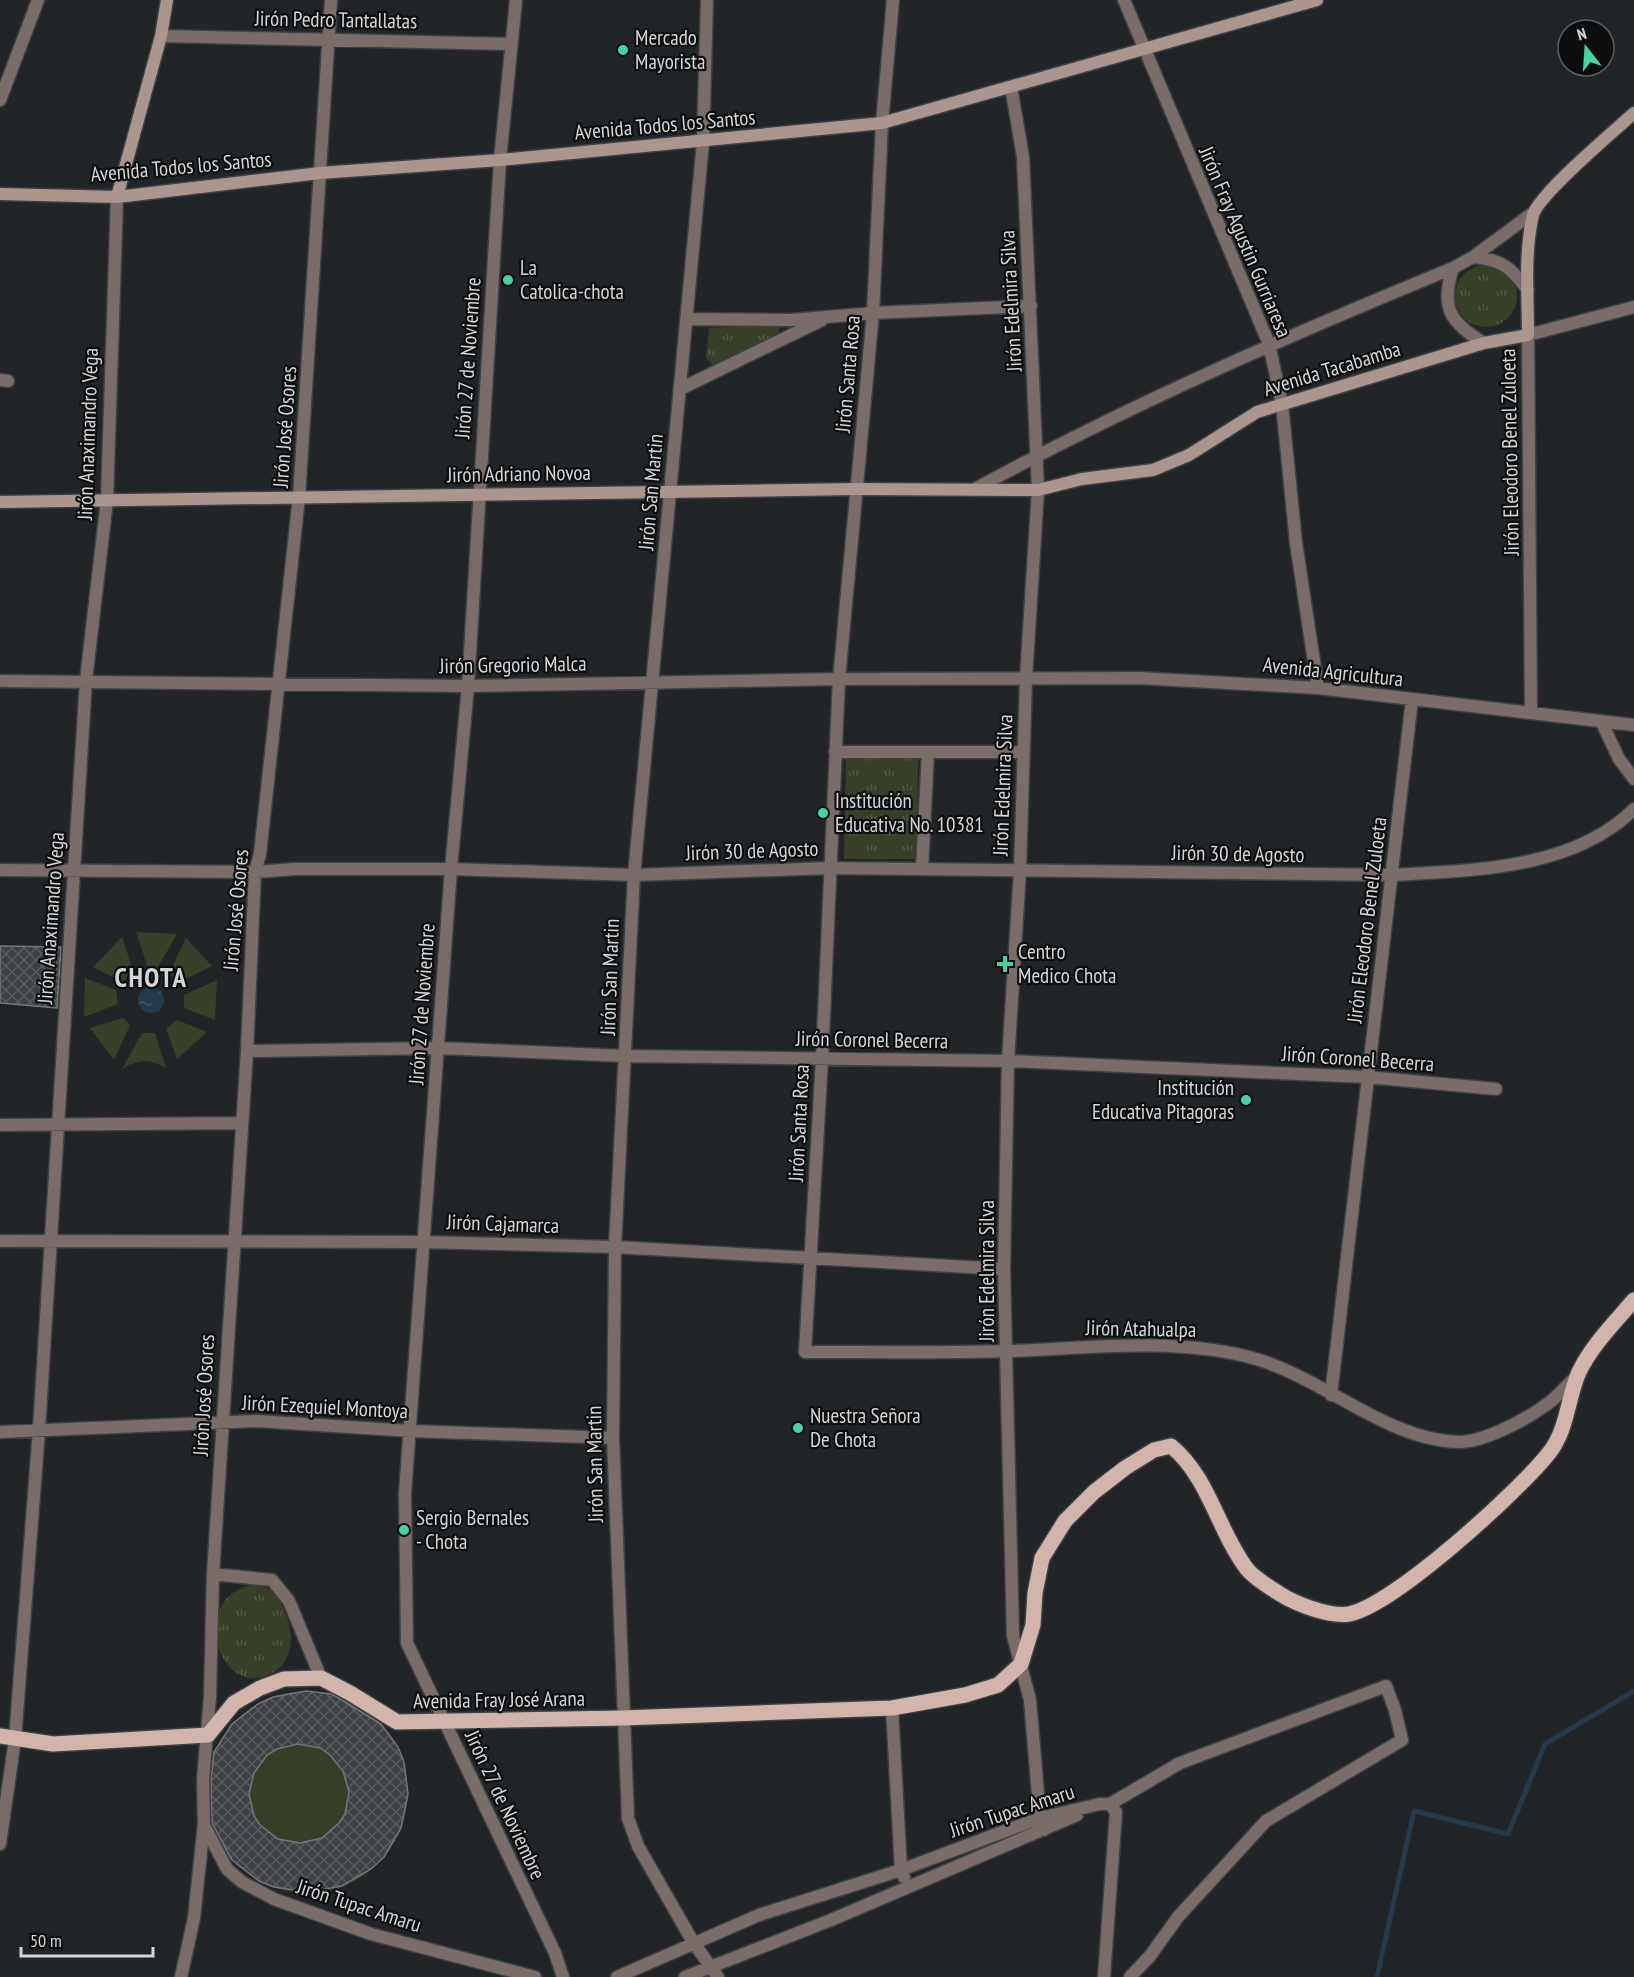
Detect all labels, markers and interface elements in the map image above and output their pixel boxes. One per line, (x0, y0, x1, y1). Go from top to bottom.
street label: Jirón Pedro Tantallatas (254, 5, 417, 34)
north arrow (1556, 18, 1616, 78)
text: N (1575, 23, 1589, 44)
place label: Mercado Mayorista (635, 24, 705, 75)
marker: Mercado Mayorista (616, 43, 630, 57)
street label: Avenida Todos los Santos (574, 103, 756, 146)
street label: Jirón Fray Agustin Gurriaresa (1193, 141, 1298, 341)
street label: Avenida Todos los Santos (90, 145, 272, 188)
street label: Jirón Edelmira Silva (993, 230, 1028, 373)
place label: La Catolica-chota (520, 254, 624, 305)
marker: La Catolica-chota (501, 273, 515, 287)
street label: Jirón 27 de Noviembre (448, 276, 487, 440)
street label: Jirón Santa Rosa (829, 314, 866, 435)
street label: Avenida Tacabamba (1260, 335, 1404, 402)
street label: Jirón Anaximandro Vega (71, 347, 104, 521)
street label: Jirón Eleodoro Benel Zuloeta (1494, 348, 1525, 557)
street label: Jirón José Osores (267, 365, 302, 490)
street label: Jirón San Martin (632, 433, 669, 552)
street label: Jirón Adriano Novoa (446, 459, 591, 488)
street label: Jirón Gregorio Malca (438, 650, 587, 679)
street label: Avenida Agricultura (1262, 651, 1405, 692)
street label: Jirón Edelmira Silva (987, 714, 1018, 857)
place label: Institución Educativa No. 10381 (835, 787, 984, 838)
marker: Institución Educativa No. 10381 (816, 806, 830, 820)
street label: Jirón Eleodoro Benel Zuloeta (1340, 815, 1393, 1025)
street label: Jirón Anaximandro Vega (31, 831, 70, 1006)
street label: Jirón 30 de Agosto (684, 835, 819, 866)
street label: Jirón 30 de Agosto (1170, 839, 1305, 868)
street label: Jirón José Osores (217, 848, 254, 973)
street label: Jirón San Martin (594, 918, 625, 1037)
street label: Jirón 27 de Noviembre (402, 922, 441, 1086)
place label: Centro Medico Chota (1018, 938, 1116, 989)
marker: Centro Medico Chota (996, 955, 1014, 973)
district label: CHOTA (115, 960, 187, 994)
street label: Jirón Coronel Becerra (795, 1025, 948, 1054)
street label: Jirón Coronel Becerra (1280, 1040, 1435, 1077)
street label: Jirón Santa Rosa (782, 1064, 815, 1183)
place label: Institución Educativa Pitagoras (1092, 1074, 1234, 1125)
marker: Institución Educativa Pitagoras (1239, 1093, 1253, 1107)
street label: Jirón Edelmira Silva (973, 1200, 1000, 1343)
street label: Jirón Cajamarca (445, 1208, 560, 1239)
street label: Jirón Atahualpa (1085, 1314, 1197, 1343)
street label: Jirón José Osores (187, 1333, 220, 1457)
street label: Jirón Ezequiel Montoya (240, 1389, 409, 1424)
place label: Nuestra Señora De Chota (810, 1402, 921, 1453)
street label: Jirón San Martin (580, 1405, 609, 1524)
marker: Nuestra Señora De Chota (791, 1421, 805, 1435)
place label: Sergio Bernales - Chota (416, 1504, 529, 1555)
marker: Sergio Bernales - Chota (397, 1523, 411, 1537)
street label: Avenida Fray José Arana (413, 1685, 585, 1714)
street label: Jirón 27 de Noviembre (459, 1725, 552, 1884)
street label: Jirón Tupac Amaru (945, 1778, 1078, 1844)
street label: Jirón Tupac Amaru (292, 1872, 425, 1938)
scale bar (21, 1920, 153, 1958)
text: 50 m (30, 1929, 62, 1952)

